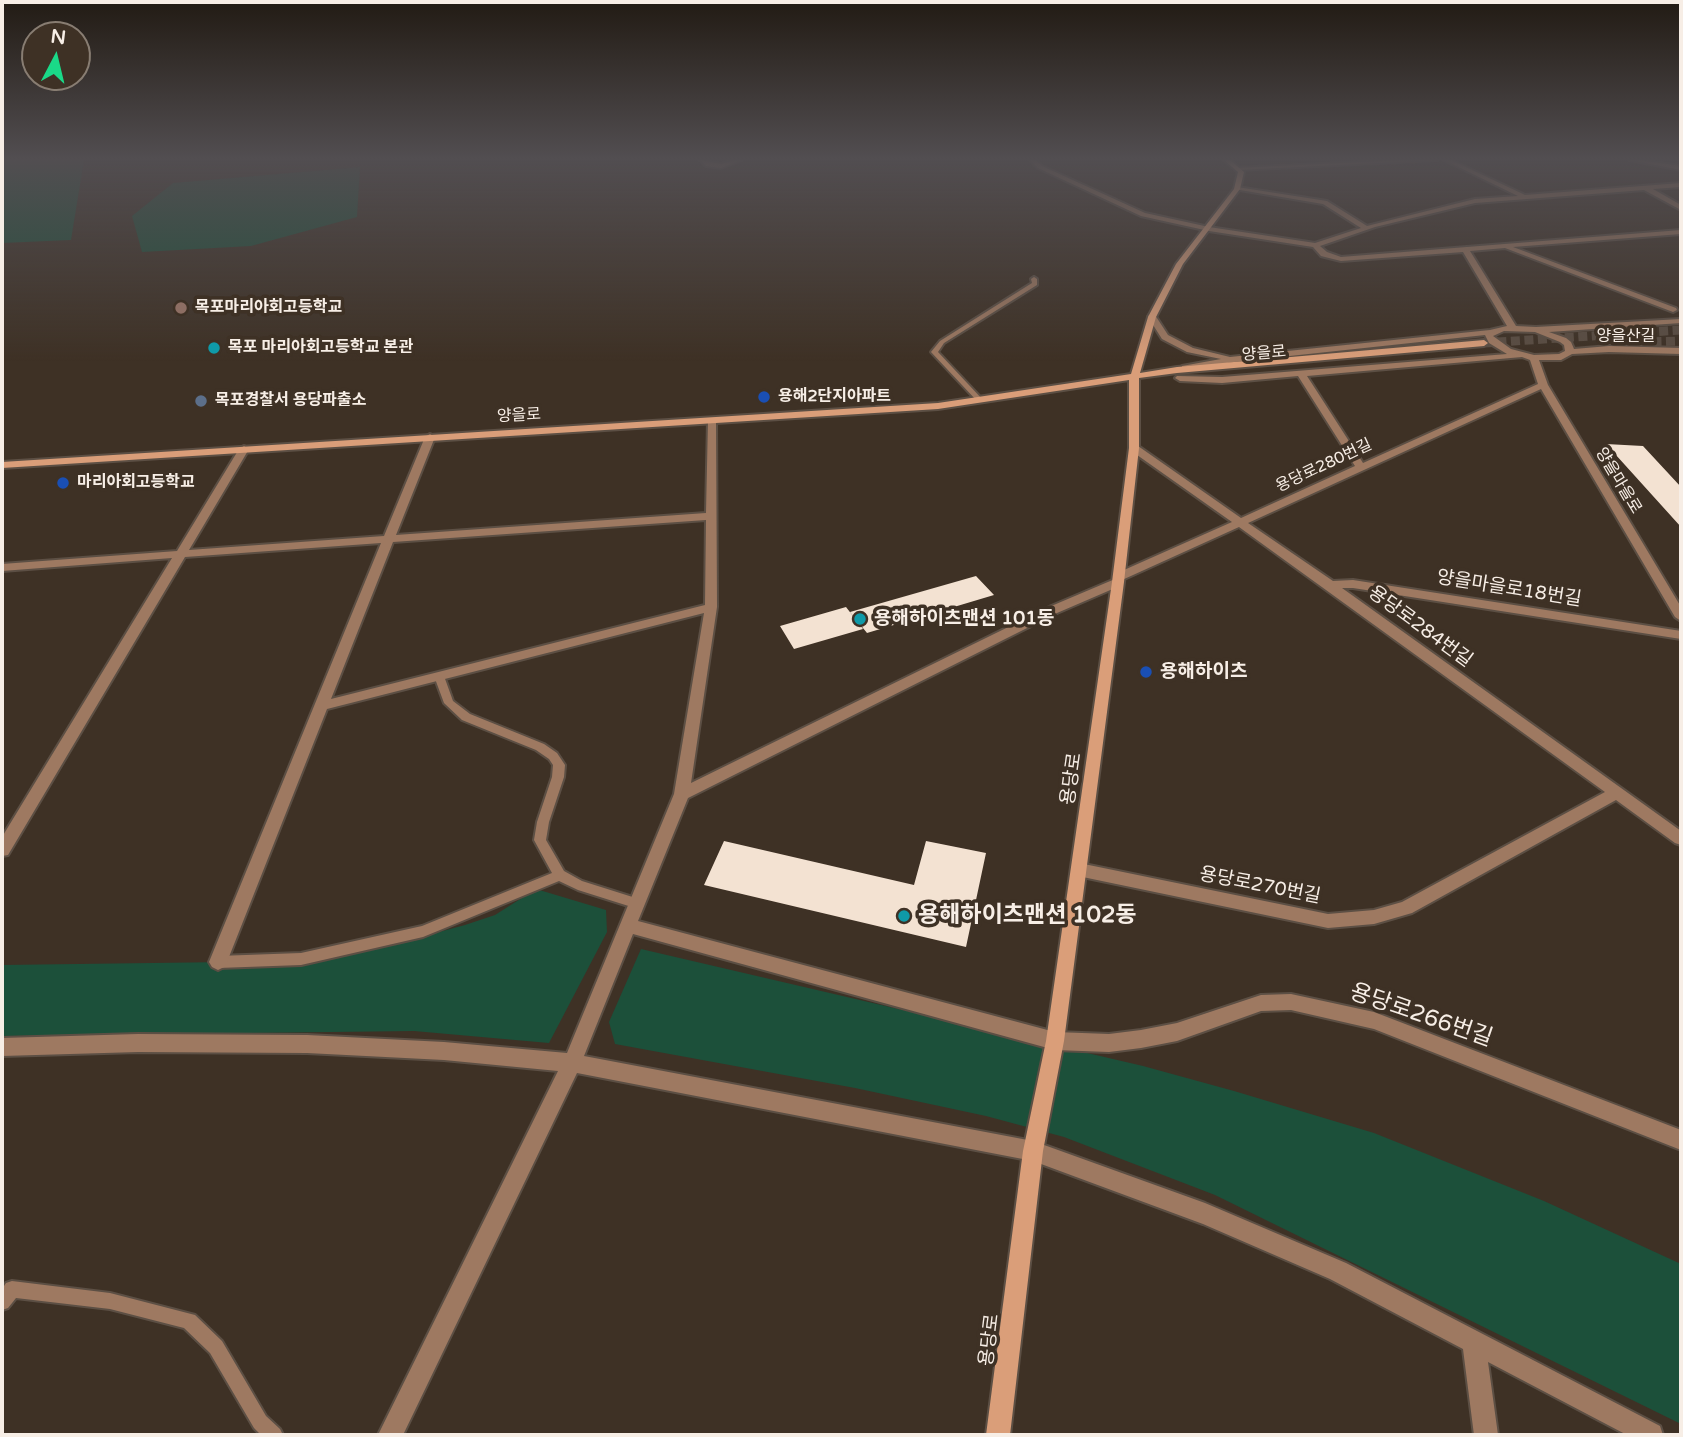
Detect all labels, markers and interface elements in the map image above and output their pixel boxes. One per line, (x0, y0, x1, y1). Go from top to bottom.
north arrow (21, 21, 91, 91)
text: N (49, 25, 67, 49)
place label: 목포마리아회고등학교 (195, 298, 342, 318)
marker: 목포마리아회고등학교 (173, 300, 189, 316)
street label: 양을산길 (1597, 327, 1655, 347)
place label: 목포 마리아회고등학교 본관 (228, 338, 413, 358)
marker: 목포 마리아회고등학교 본관 (206, 340, 222, 356)
street label: 양을로 (1241, 343, 1287, 365)
place label: 용해2단지아파트 (778, 387, 891, 407)
marker: 용해2단지아파트 (756, 389, 772, 405)
place label: 목포경찰서 용당파출소 (215, 391, 366, 411)
marker: 목포경찰서 용당파출소 (193, 393, 209, 409)
street label: 양을로 (496, 405, 542, 427)
street label: 용당로280번길 (1273, 435, 1375, 497)
street label: 양을마을로 (1591, 445, 1645, 517)
place label: 마리아회고등학교 (77, 473, 195, 493)
marker: 마리아회고등학교 (55, 475, 71, 491)
street label: 양을마을로18번길 (1435, 566, 1583, 612)
street label: 용당로284번길 (1363, 582, 1477, 672)
place label: 용해하이츠맨션 101동 (874, 608, 1055, 630)
marker: 용해하이츠맨션 101동 (852, 611, 868, 627)
place label: 용해하이츠 (1160, 661, 1247, 683)
marker: 용해하이츠 (1138, 664, 1154, 680)
street label: 용당로 (1057, 751, 1087, 807)
street label: 용당로270번길 (1197, 863, 1323, 909)
place label: 용해하이츠맨션 102동 (918, 902, 1137, 930)
marker: 용해하이츠맨션 102동 (896, 908, 912, 924)
street label: 용당로266번길 (1346, 979, 1496, 1053)
street label: 용당로 (975, 1313, 1005, 1367)

